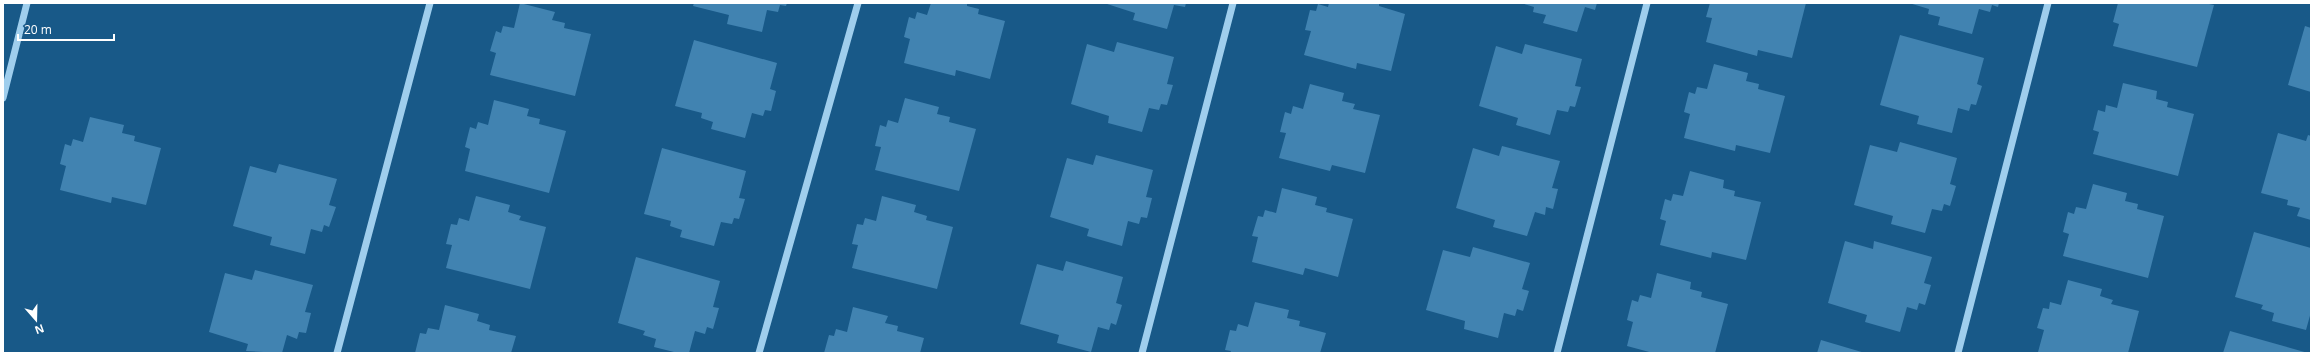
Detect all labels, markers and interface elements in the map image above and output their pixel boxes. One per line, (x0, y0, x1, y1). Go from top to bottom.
scale bar (18, 16, 114, 42)
text: 20 m (24, 21, 52, 38)
north arrow (16, 300, 56, 340)
text: N (33, 321, 46, 338)

